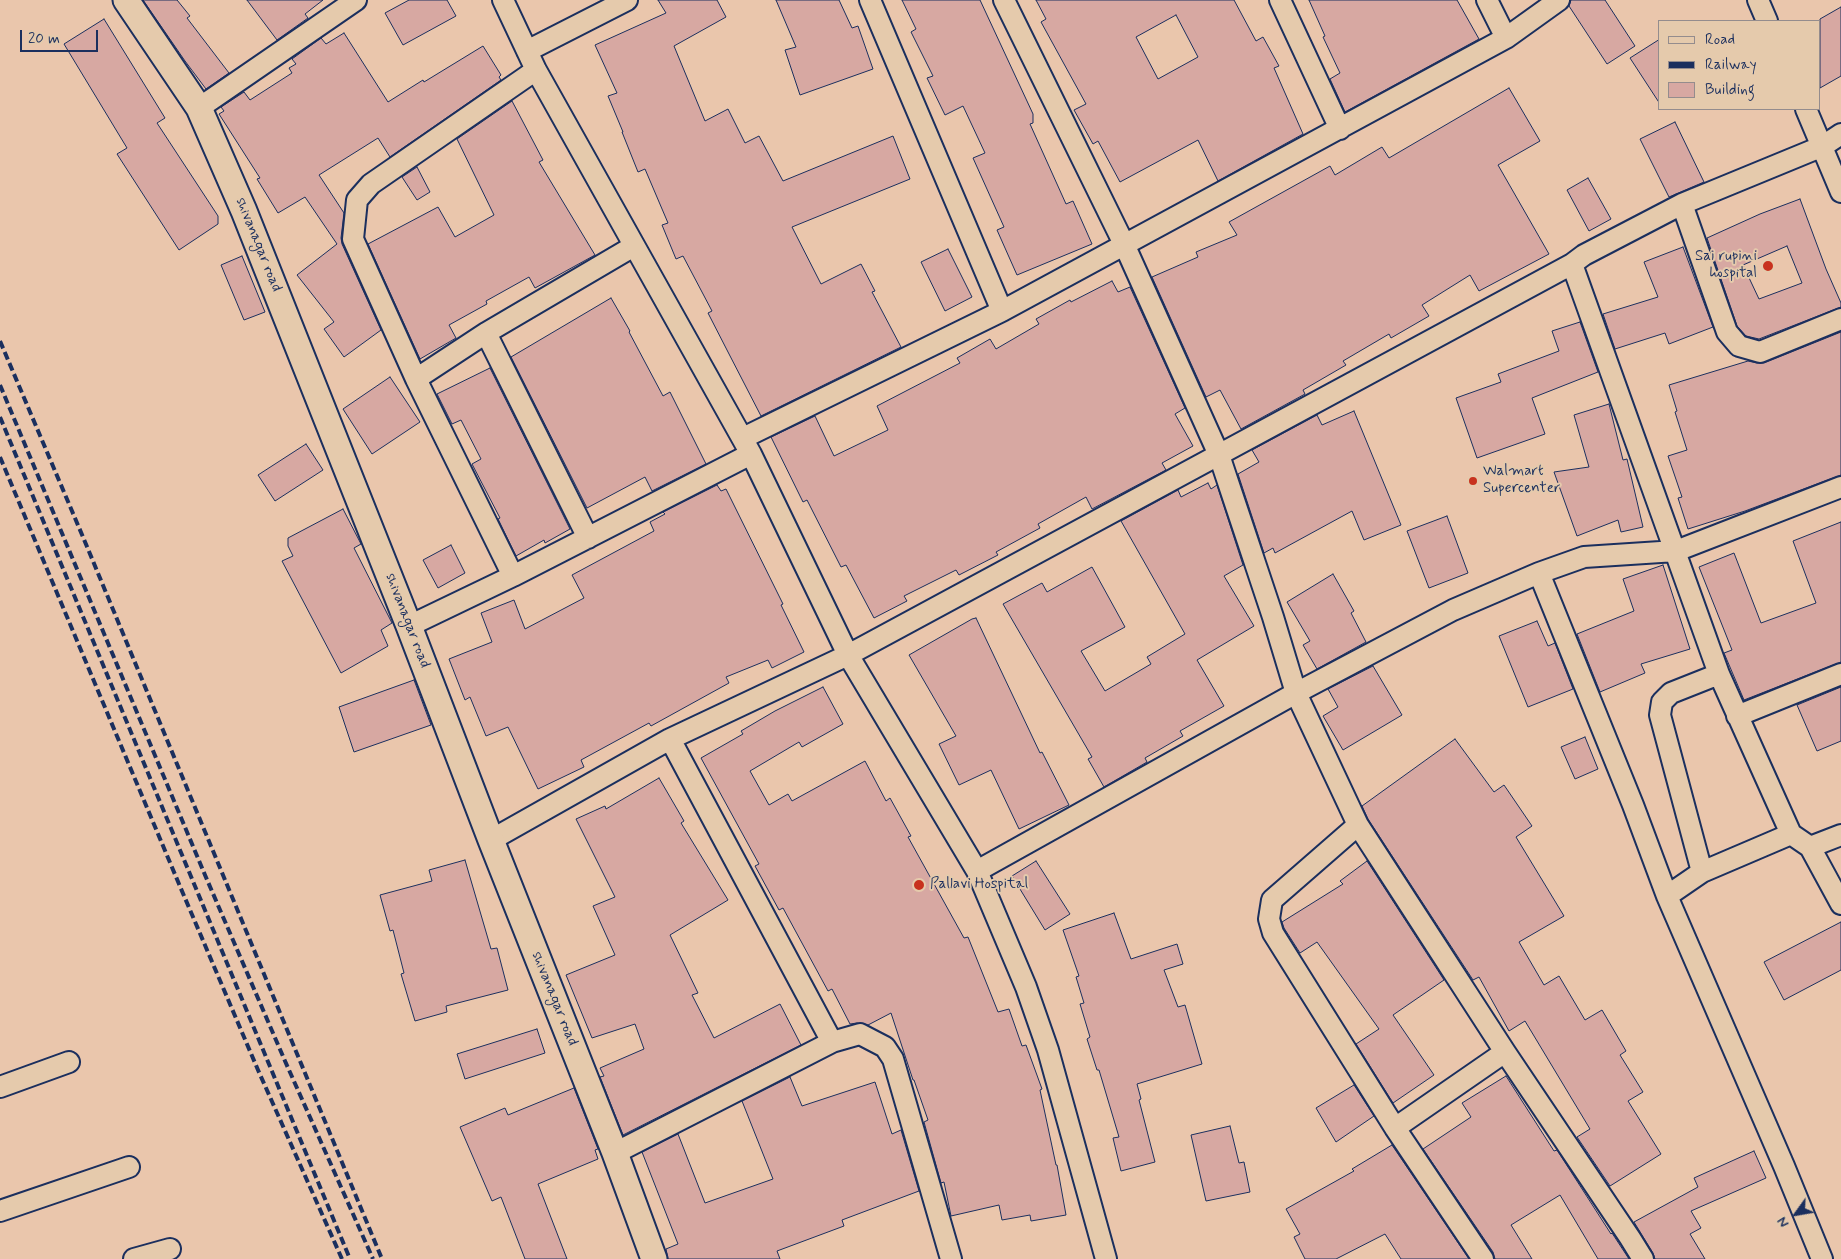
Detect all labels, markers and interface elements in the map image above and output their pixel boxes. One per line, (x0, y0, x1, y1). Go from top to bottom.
scale bar (22, 20, 100, 52)
legend (1658, 20, 1821, 110)
text: 20 m (28, 29, 60, 49)
text: Road (1705, 30, 1735, 50)
text: Railway (1705, 55, 1757, 75)
text: Building (1705, 80, 1755, 100)
street label: shivanagar road (231, 195, 285, 295)
place label: Sai rupini hospital (1695, 248, 1757, 283)
marker: Sai rupini hospital (1761, 259, 1775, 273)
place label: Walmart Supercenter (1483, 463, 1560, 498)
marker: Walmart Supercenter (1467, 475, 1479, 487)
street label: shivanagar road (381, 571, 433, 671)
place label: Pallavi Hospital (930, 876, 1028, 894)
marker: Pallavi Hospital (912, 878, 926, 892)
street label: shivanagar road (527, 949, 581, 1049)
north arrow (1771, 1189, 1821, 1239)
text: N (1773, 1213, 1793, 1231)

